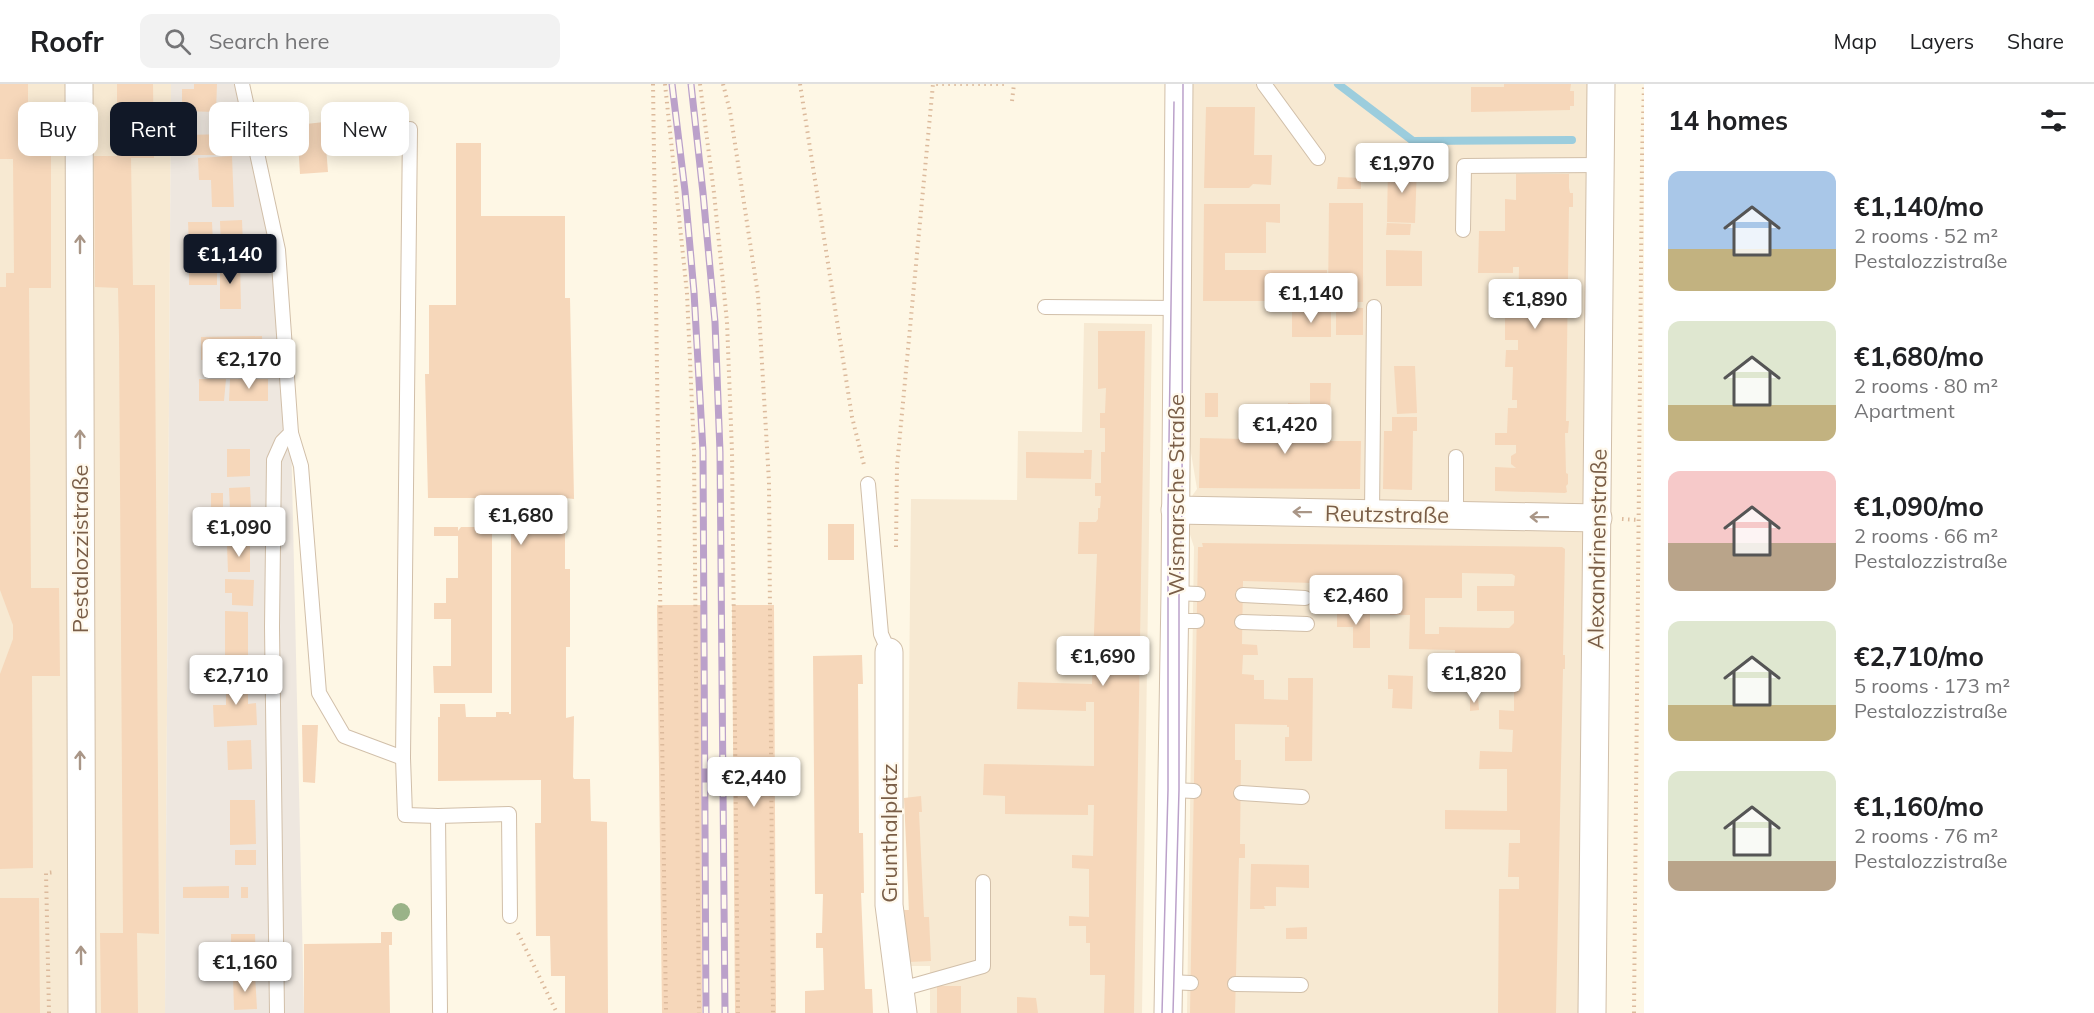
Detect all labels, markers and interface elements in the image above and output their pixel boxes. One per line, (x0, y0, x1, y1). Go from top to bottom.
search box (140, 14, 560, 68)
text: Roofr (30, 24, 104, 59)
icon: search (161, 25, 194, 58)
text: Search here (209, 27, 330, 55)
text: Map (1834, 28, 1877, 54)
text: Layers (1910, 28, 1974, 54)
text: Share (2007, 28, 2064, 54)
chip: Buy (18, 102, 98, 156)
chip: Rent (110, 102, 197, 156)
chip: Filters (209, 102, 309, 156)
chip: New (321, 102, 409, 156)
text: 14 homes (1668, 104, 1788, 137)
icon: filters (2037, 104, 2070, 137)
pin: €1,970 (1353, 143, 1451, 194)
text: €1,970 (1370, 150, 1434, 175)
text: €1,140/mo (1854, 190, 1984, 223)
icon: home (1716, 195, 1788, 267)
text: 2 rooms · 52 m² (1854, 223, 1998, 248)
one-way arrow (74, 234, 86, 254)
pin: €1,140 (181, 234, 279, 285)
text: €1,140 (198, 241, 262, 266)
text: Pestalozzistraße (1854, 248, 2007, 273)
pin: €1,140 (1262, 273, 1360, 324)
pin: €1,890 (1486, 279, 1584, 330)
text: €1,140 (1279, 280, 1343, 305)
text: €1,890 (1503, 286, 1567, 311)
pin: €2,170 (200, 339, 298, 390)
text: €1,680/mo (1854, 340, 1984, 373)
icon: home (1716, 345, 1788, 417)
text: €2,170 (217, 346, 281, 371)
text: 2 rooms · 80 m² (1854, 373, 1998, 398)
street label: Wismarsche Straße (1162, 394, 1190, 596)
text: Apartment (1854, 398, 1955, 423)
pin: €1,420 (1236, 404, 1334, 455)
text: €1,420 (1253, 411, 1317, 436)
one-way arrow (74, 429, 86, 449)
street label: Alexandrinenstraße (1581, 448, 1613, 650)
street label: Pestalozzistraße (66, 465, 94, 633)
text: €1,090/mo (1854, 490, 1984, 523)
pin: €1,680 (472, 495, 570, 546)
icon: home (1716, 495, 1788, 567)
street label: Reutzstraße (1325, 499, 1449, 529)
text: €1,680 (489, 502, 553, 527)
pin: €1,090 (190, 507, 288, 558)
one-way arrow (1293, 507, 1313, 518)
one-way arrow (1530, 511, 1550, 523)
text: €1,090 (207, 514, 271, 539)
text: 2 rooms · 66 m² (1854, 523, 1998, 548)
text: Pestalozzistraße (1854, 548, 2007, 573)
pin: €2,460 (1307, 575, 1405, 626)
text: €2,460 (1324, 582, 1388, 607)
pin: €1,690 (1054, 636, 1152, 687)
text: €2,710/mo (1854, 640, 1984, 673)
text: €1,690 (1071, 643, 1135, 668)
icon: home (1716, 645, 1788, 717)
pin: €1,820 (1425, 653, 1523, 704)
pin: €2,710 (187, 655, 285, 706)
text: €1,820 (1442, 660, 1506, 685)
text: €2,710 (204, 662, 268, 687)
text: 5 rooms · 173 m² (1854, 673, 2010, 698)
text: Pestalozzistraße (1854, 698, 2007, 723)
one-way arrow (74, 750, 86, 770)
pin: €2,440 (705, 757, 803, 808)
street label: Grunthalplatz (875, 763, 903, 903)
text: €2,440 (722, 764, 786, 789)
text: €1,160/mo (1854, 790, 1984, 823)
icon: home (1716, 795, 1788, 867)
text: 2 rooms · 76 m² (1854, 823, 1998, 848)
text: Pestalozzistraße (1854, 848, 2007, 873)
pin: €1,160 (196, 942, 294, 993)
one-way arrow (75, 945, 87, 965)
text: €1,160 (213, 949, 277, 974)

